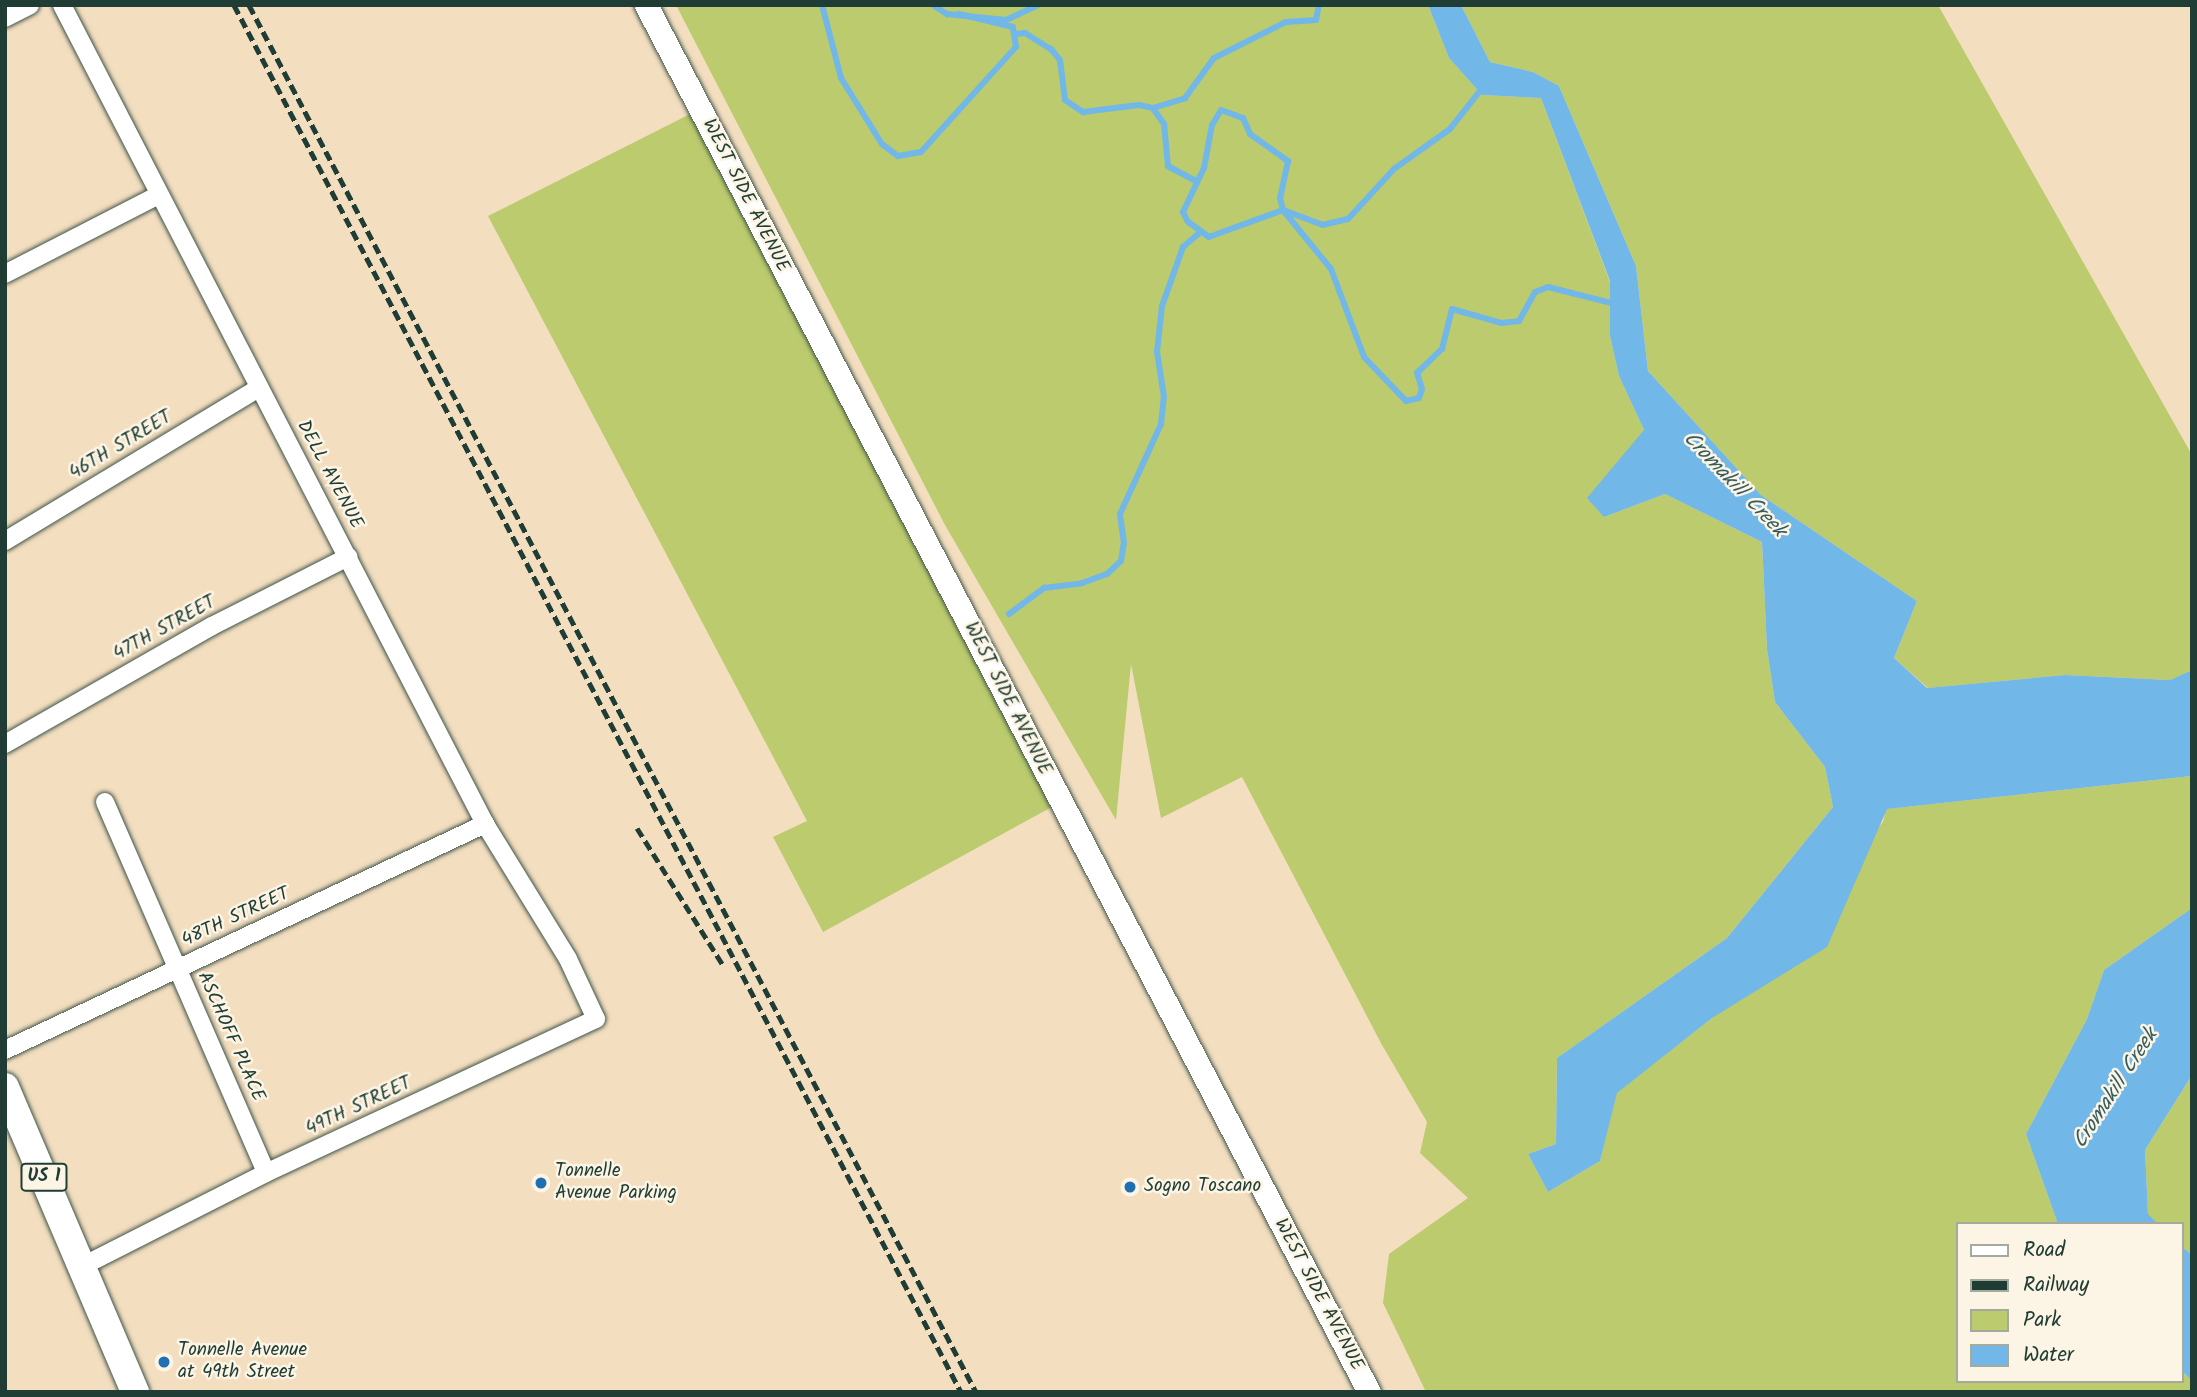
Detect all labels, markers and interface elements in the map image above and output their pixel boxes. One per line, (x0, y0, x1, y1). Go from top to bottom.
street label: WEST SIDE AVENUE (696, 116, 794, 276)
street label: 46TH STREET (66, 407, 176, 485)
street label: DELL AVENUE (291, 417, 367, 533)
water label: Cromakill Creek (1677, 427, 1791, 543)
street label: 47TH STREET (110, 592, 220, 666)
street label: WEST SIDE AVENUE (958, 619, 1056, 779)
street label: 48TH STREET (179, 883, 293, 953)
street label: ASCHOFF PLACE (191, 969, 269, 1105)
water label: Cromakill Creek (2068, 1025, 2164, 1153)
street label: 49TH STREET (303, 1073, 415, 1141)
place label: Tonnelle Avenue Parking (555, 1161, 677, 1205)
road number: US 1 (20, 1162, 68, 1192)
marker: Tonnelle Avenue Parking (533, 1175, 549, 1191)
place label: Sogno Toscano (1144, 1176, 1261, 1198)
marker: Sogno Toscano (1122, 1179, 1138, 1195)
street label: WEST SIDE AVENUE (1268, 1215, 1368, 1375)
legend (1955, 1222, 2183, 1383)
text: Road (2023, 1234, 2065, 1267)
text: Railway (2023, 1269, 2089, 1302)
text: Park (2023, 1304, 2061, 1337)
text: Water (2023, 1339, 2074, 1372)
place label: Tonnelle Avenue at 49th Street (178, 1340, 307, 1384)
marker: Tonnelle Avenue at 49th Street (156, 1354, 172, 1370)

